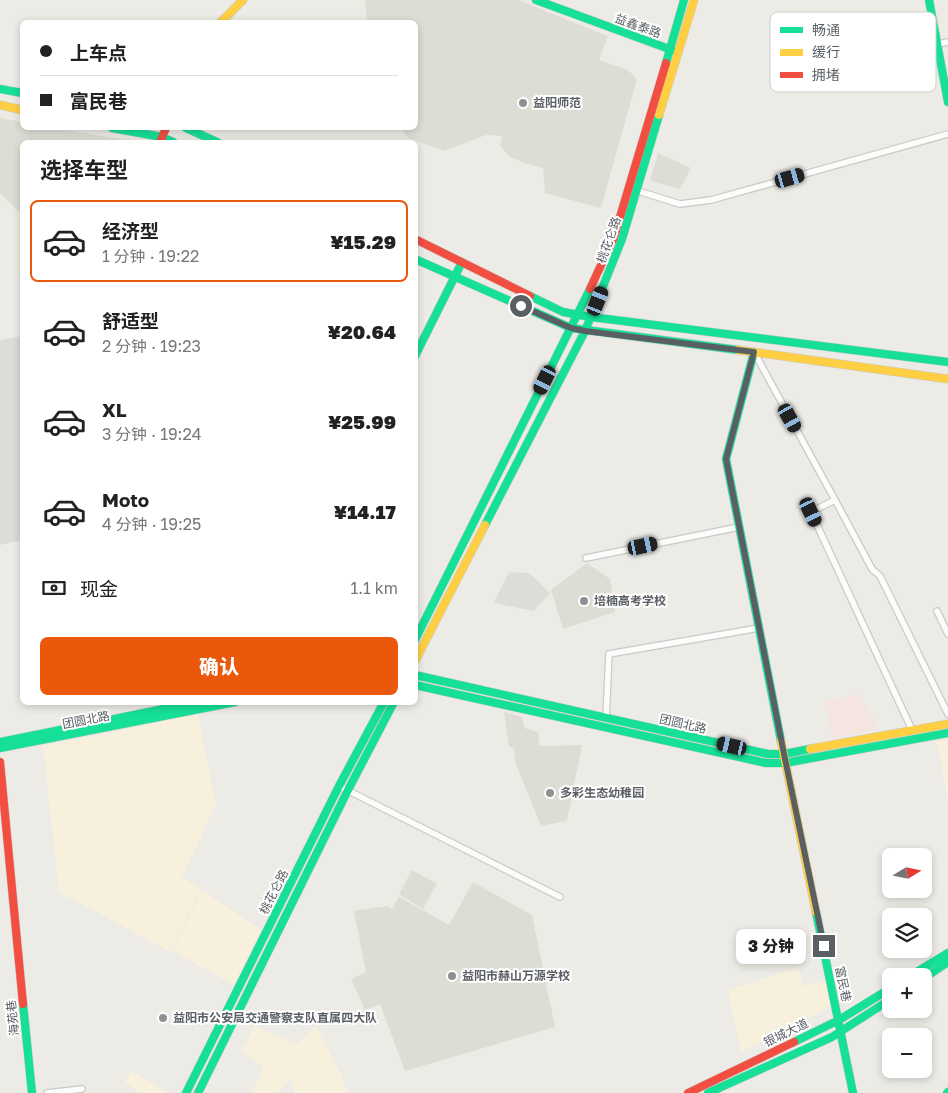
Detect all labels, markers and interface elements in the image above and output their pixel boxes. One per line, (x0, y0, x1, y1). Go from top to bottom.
street label: 益鑫泰路 (613, 10, 663, 41)
legend (770, 12, 936, 92)
text: 畅通 (812, 21, 840, 38)
text: 上车点 (70, 41, 127, 64)
text: 缓行 (812, 43, 840, 60)
text: 拥堵 (812, 66, 840, 83)
text: 富民巷 (70, 89, 127, 112)
place label: 益阳师范 (533, 95, 581, 110)
marker: 益阳师范 (517, 97, 529, 109)
text: 选择车型 (40, 156, 128, 183)
car (773, 167, 806, 189)
street label: 桃花仑路 (593, 215, 624, 265)
icon: car (42, 219, 87, 264)
text: 经济型 (102, 219, 159, 242)
text: ¥15.29 (330, 230, 396, 253)
text: 1 分钟 · 19:22 (102, 246, 199, 266)
car (585, 284, 610, 318)
route start (510, 295, 532, 317)
icon: car (42, 309, 87, 354)
text: 舒适型 (102, 309, 159, 332)
text: ¥20.64 (328, 320, 396, 343)
text: 2 分钟 · 19:23 (102, 336, 201, 356)
car (531, 363, 558, 397)
text: XL (102, 398, 127, 421)
icon: car (42, 399, 87, 444)
car (776, 401, 803, 435)
text: ¥25.99 (328, 410, 396, 433)
text: 3 分钟 · 19:24 (102, 424, 201, 444)
text: Moto (102, 488, 149, 511)
icon: car (42, 489, 87, 534)
car (797, 495, 824, 529)
text: ¥14.17 (334, 500, 396, 523)
text: 4 分钟 · 19:25 (102, 514, 201, 534)
car (626, 536, 659, 556)
icon: cash (40, 574, 68, 602)
text: 现金 (80, 577, 118, 600)
text: 1.1 km (350, 578, 398, 598)
place label: 培楠高考学校 (594, 593, 666, 608)
marker: 培楠高考学校 (578, 595, 590, 607)
button: 确认 (40, 637, 398, 695)
street label: 团圆北路 (61, 708, 111, 731)
street label: 团圆北路 (658, 711, 708, 736)
car (715, 735, 748, 757)
place label: 多彩生态幼稚园 (560, 785, 644, 800)
marker: 多彩生态幼稚园 (544, 787, 556, 799)
north arrow (882, 848, 932, 898)
map controls (882, 848, 932, 1078)
street label: 桃花仑路 (256, 867, 291, 917)
button: layers (882, 908, 932, 958)
callout: 3 分钟 (736, 928, 806, 964)
route end (813, 935, 835, 957)
text: 3 分钟 (748, 936, 794, 956)
street label: 富民巷 (832, 965, 855, 1003)
place label: 益阳市赫山万源学校 (462, 968, 570, 983)
button: + (882, 968, 932, 1018)
marker: 益阳市赫山万源学校 (446, 970, 458, 982)
street label: 海苑巷 (3, 999, 22, 1037)
place label: 益阳市公安局交通警察支队直属四大队 (173, 1010, 377, 1025)
marker: 益阳市公安局交通警察支队直属四大队 (157, 1012, 169, 1024)
street label: 银城大道 (761, 1015, 811, 1050)
button: − (882, 1028, 932, 1078)

